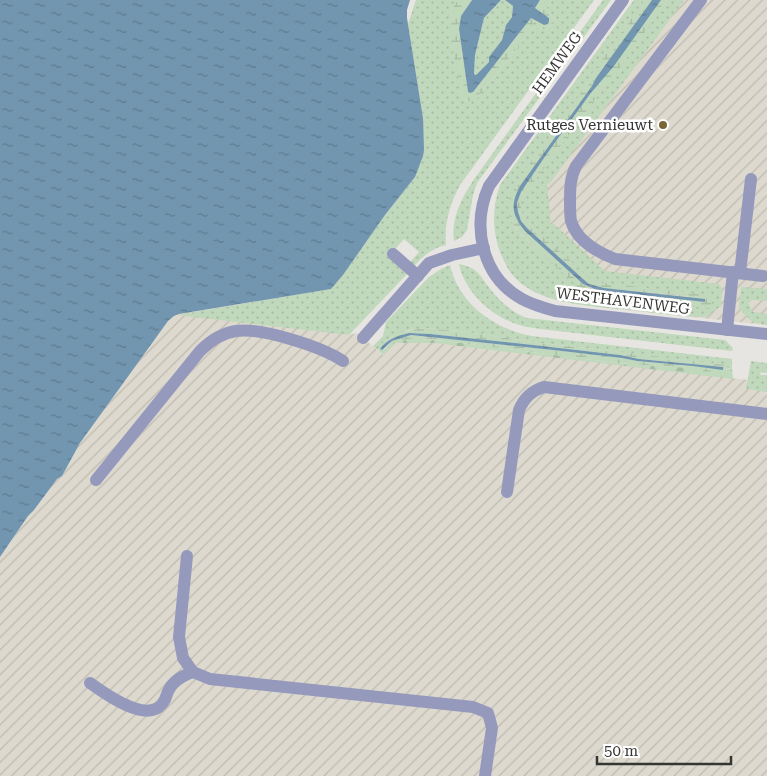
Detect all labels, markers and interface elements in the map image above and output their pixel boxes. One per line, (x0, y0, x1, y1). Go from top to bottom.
street label: HEMWEG (528, 28, 586, 98)
place label: Rutges Vernieuwt (526, 116, 653, 134)
marker: Rutges Vernieuwt (657, 119, 669, 131)
street label: WESTHAVENWEG (555, 284, 691, 318)
scale bar (597, 734, 731, 766)
text: 50 m (604, 742, 639, 760)

